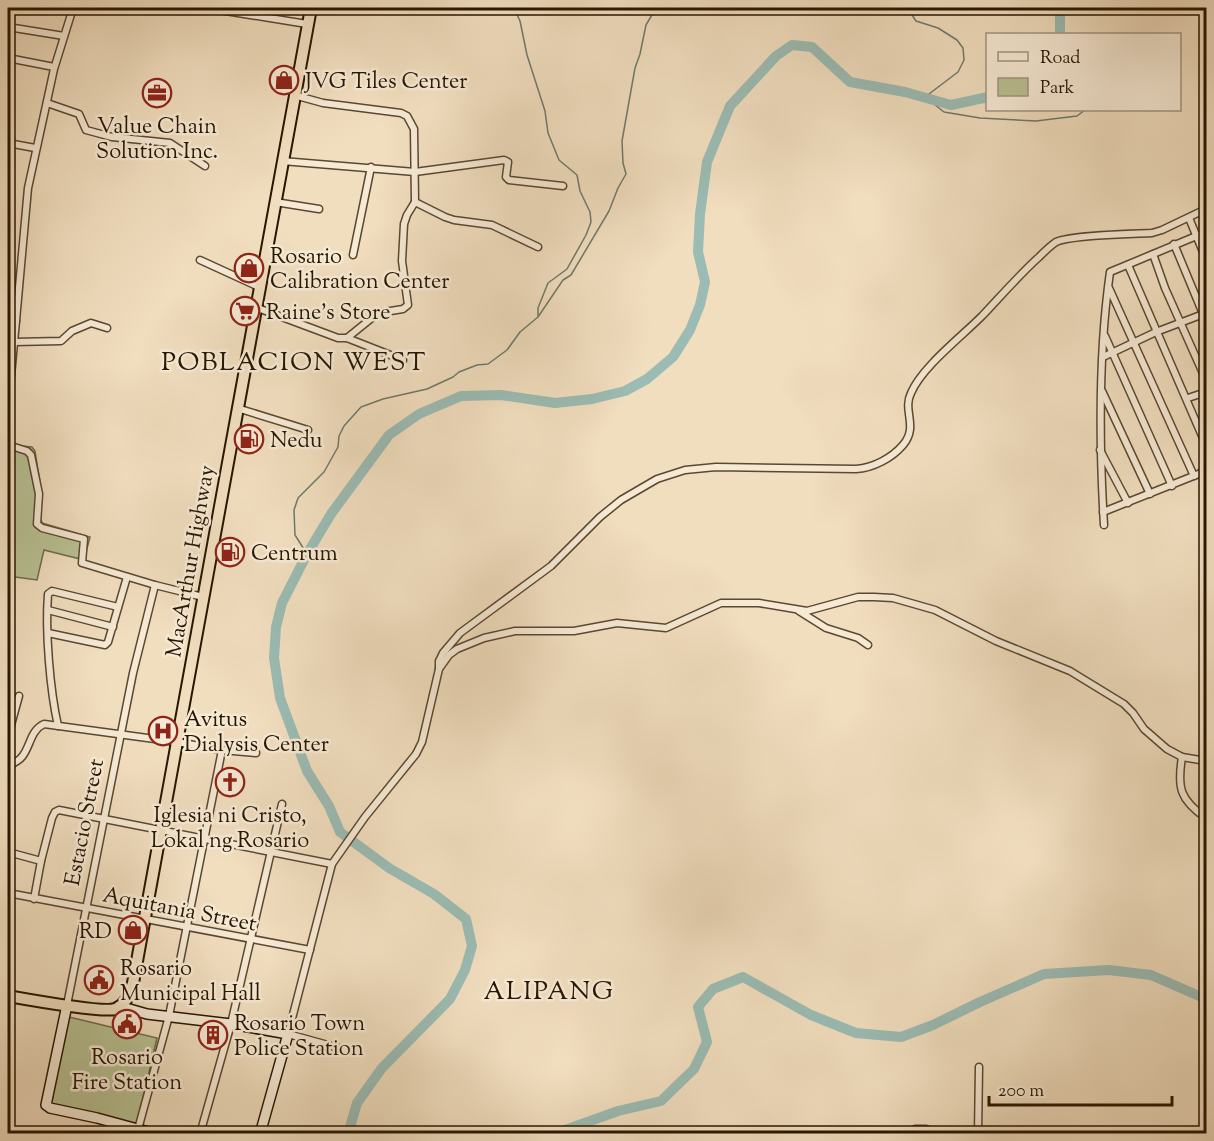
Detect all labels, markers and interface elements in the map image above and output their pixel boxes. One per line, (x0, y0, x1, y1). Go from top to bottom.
legend (986, 33, 1181, 111)
text: Road (1040, 46, 1080, 72)
shop icon: JVG Tiles Center (268, 64, 300, 96)
place label: JVG Tiles Center (304, 67, 468, 99)
text: Park (1040, 76, 1075, 102)
office icon: Value Chain Solution Inc. (141, 77, 173, 109)
place label: Value Chain Solution Inc. (96, 112, 218, 169)
place label: Rosario Calibration Center (270, 242, 450, 299)
shop icon: Rosario Calibration Center (233, 252, 265, 284)
supermarket icon: Raine's Store (229, 295, 261, 327)
place label: Raine's Store (266, 298, 391, 330)
district label: POBLACION WEST (161, 345, 427, 382)
fuel station icon: Nedu (233, 423, 265, 455)
place label: Nedu (270, 426, 323, 458)
street label: MacArthur Highway (159, 463, 225, 660)
fuel station icon: Centrum (214, 536, 246, 568)
place label: Centrum (251, 539, 338, 571)
place label: Avitus Dialysis Center (184, 705, 329, 762)
hospital icon: Avitus Dialysis Center (147, 715, 179, 747)
street label: Estacio Street (58, 756, 114, 889)
church icon: Iglesia ni Cristo, Lokal ng Rosario (214, 766, 246, 798)
place label: Iglesia ni Cristo, Lokal ng Rosario (151, 801, 309, 858)
street label: Aquitania Street (100, 880, 260, 942)
shop icon: RD (117, 914, 149, 946)
place label: RD (79, 917, 112, 949)
place label: Rosario Municipal Hall (120, 954, 261, 1011)
public building icon: Rosario Municipal Hall (83, 964, 115, 996)
district label: ALIPANG (483, 974, 615, 1011)
public building icon: Rosario Fire Station (111, 1008, 143, 1040)
place label: Rosario Town Police Station (234, 1009, 365, 1066)
building icon: Rosario Town Police Station (197, 1019, 229, 1051)
place label: Rosario Fire Station (72, 1043, 182, 1100)
scale bar (989, 1069, 1172, 1107)
text: 200 m (998, 1079, 1044, 1105)

